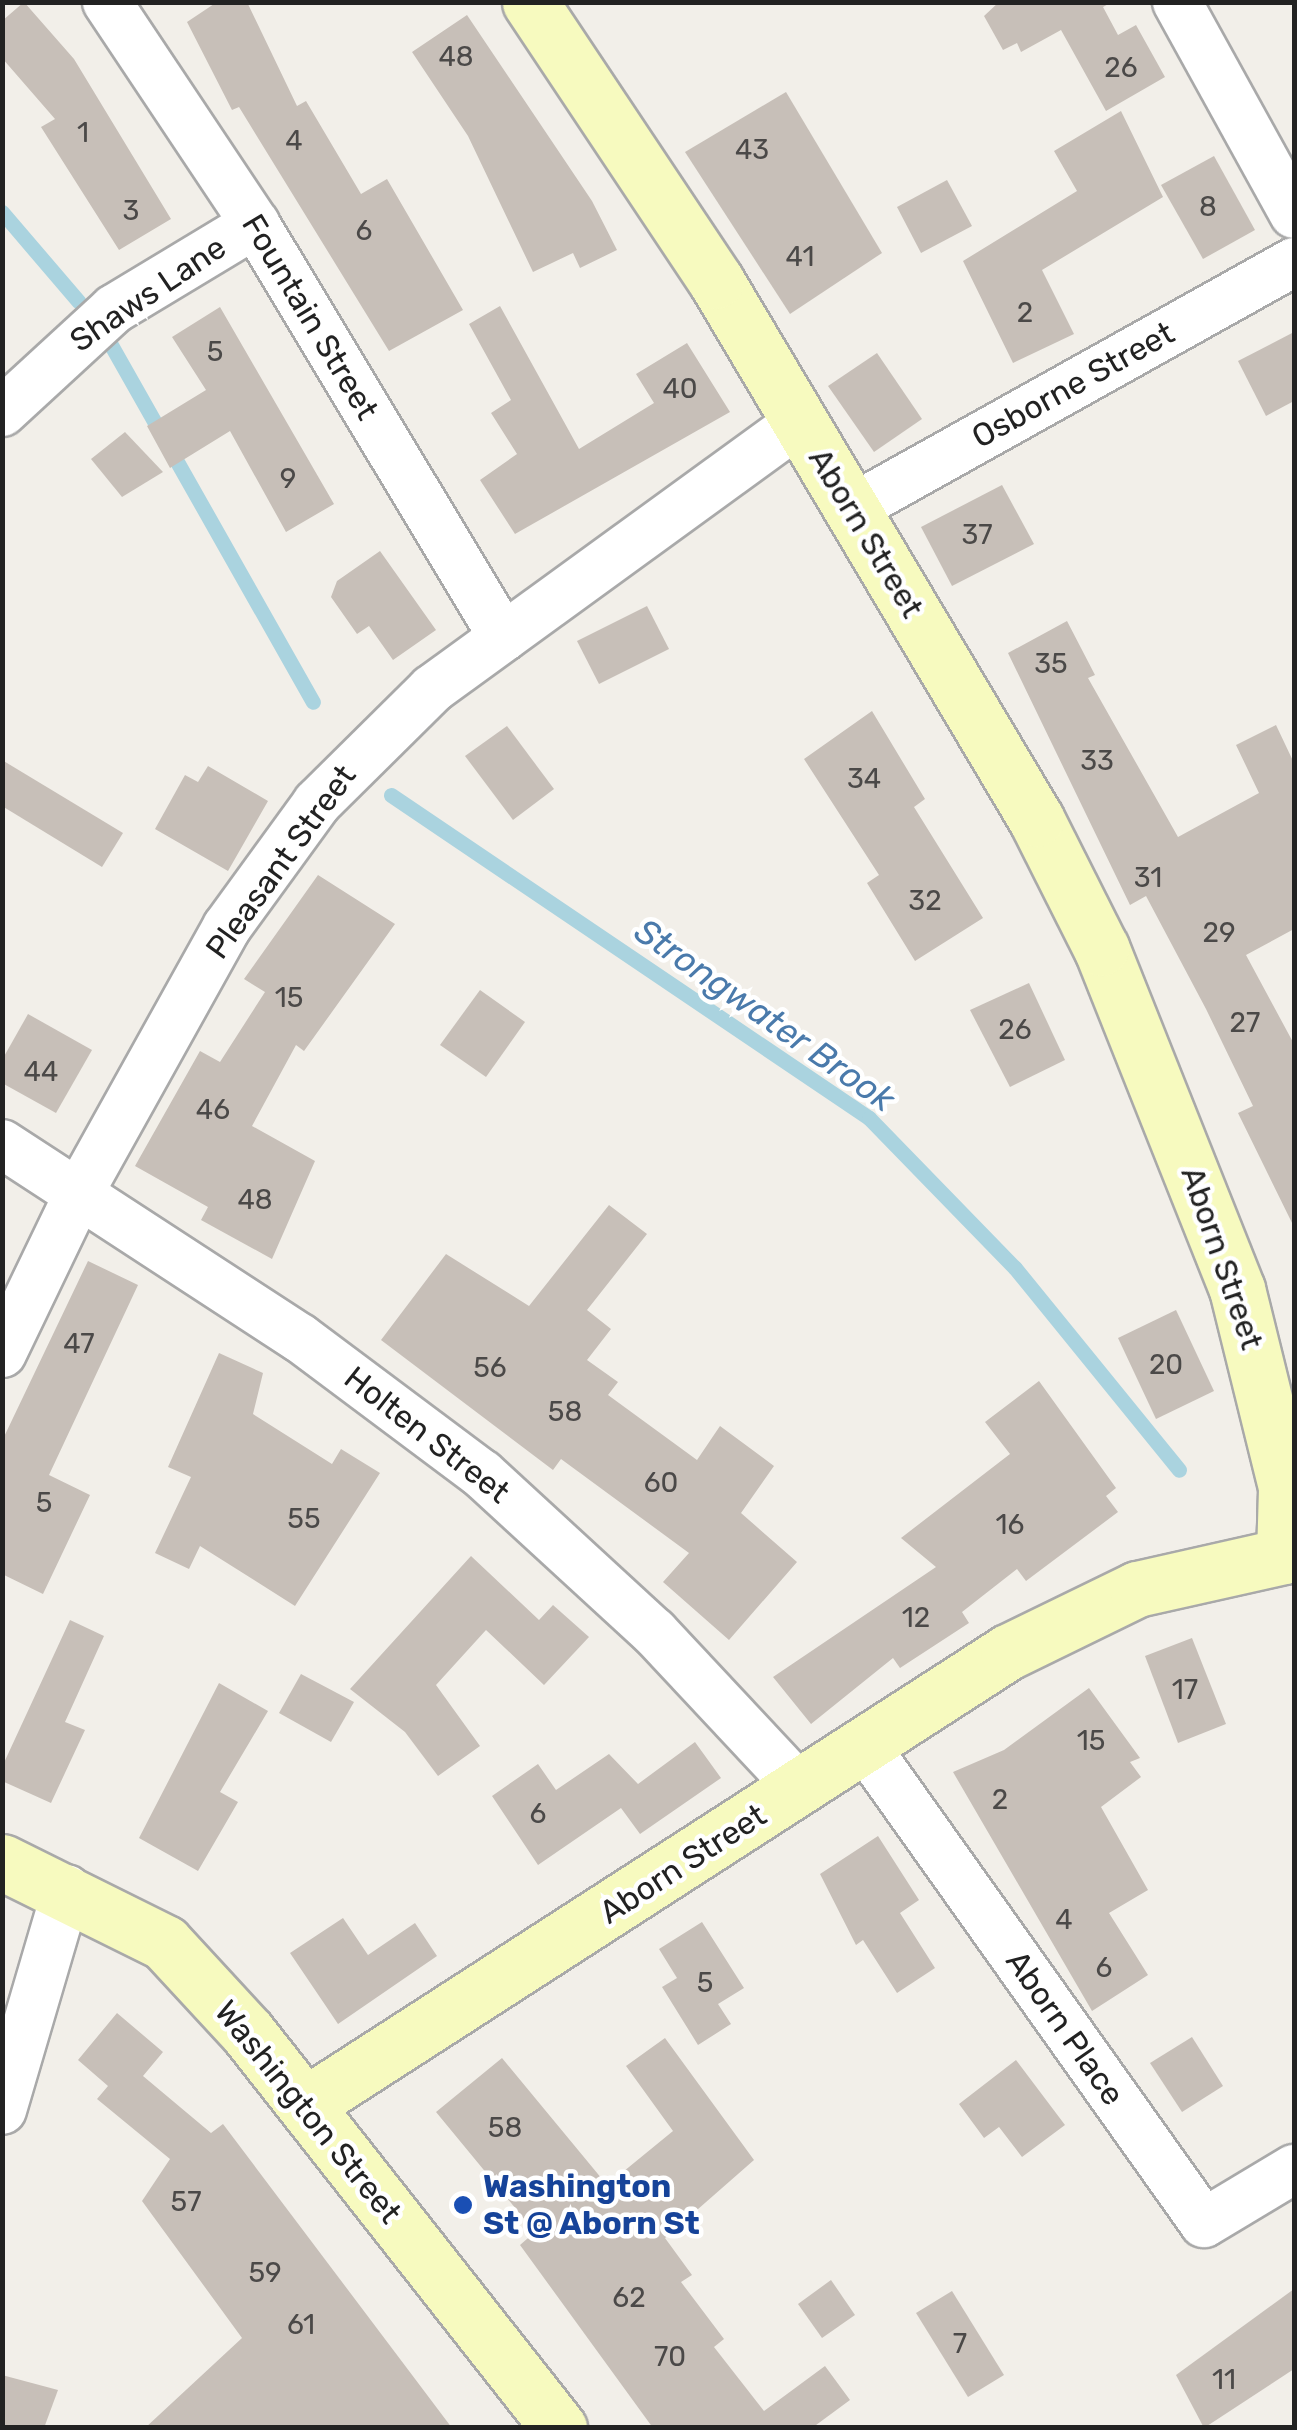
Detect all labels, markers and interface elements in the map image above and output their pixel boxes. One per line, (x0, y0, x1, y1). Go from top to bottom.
house number: 48 (438, 40, 474, 74)
house number: 26 (1104, 51, 1138, 85)
house number: 1 (77, 116, 89, 150)
house number: 4 (285, 124, 303, 158)
house number: 43 (735, 133, 769, 167)
house number: 8 (1199, 190, 1217, 224)
house number: 3 (123, 194, 139, 228)
street label: Fountain Street (234, 207, 386, 427)
house number: 6 (356, 214, 372, 248)
street label: Shaws Lane (63, 228, 233, 360)
house number: 41 (786, 240, 814, 274)
house number: 2 (1017, 296, 1033, 330)
street label: Osborne Street (965, 314, 1181, 456)
house number: 5 (207, 335, 223, 369)
house number: 40 (662, 372, 698, 406)
street label: Aborn Street (800, 441, 932, 625)
house number: 9 (280, 462, 296, 496)
house number: 37 (961, 518, 993, 552)
house number: 35 (1034, 647, 1068, 681)
house number: 33 (1080, 744, 1114, 778)
street label: Pleasant Street (198, 758, 364, 966)
house number: 34 (847, 762, 881, 796)
house number: 31 (1134, 861, 1162, 895)
house number: 32 (908, 884, 942, 918)
water label: Strongwater Brook (627, 909, 903, 1121)
house number: 29 (1202, 916, 1236, 950)
house number: 15 (275, 981, 303, 1015)
house number: 27 (1230, 1006, 1260, 1040)
house number: 26 (998, 1013, 1032, 1047)
house number: 44 (24, 1055, 58, 1089)
house number: 46 (196, 1093, 230, 1127)
street label: Aborn Street (1173, 1162, 1271, 1354)
house number: 48 (237, 1183, 273, 1217)
house number: 47 (63, 1327, 95, 1361)
house number: 20 (1149, 1348, 1183, 1382)
house number: 56 (473, 1351, 507, 1385)
street label: Holten Street (337, 1359, 517, 1511)
house number: 58 (548, 1395, 582, 1429)
house number: 60 (644, 1466, 678, 1500)
house number: 5 (36, 1486, 52, 1520)
house number: 55 (287, 1502, 321, 1536)
house number: 16 (996, 1508, 1024, 1542)
house number: 12 (902, 1601, 930, 1635)
house number: 17 (1172, 1673, 1198, 1707)
house number: 15 (1077, 1724, 1105, 1758)
house number: 2 (992, 1783, 1008, 1817)
street label: Aborn Street (593, 1796, 773, 1932)
house number: 6 (530, 1797, 546, 1831)
house number: 4 (1055, 1903, 1073, 1937)
street label: Aborn Place (998, 1943, 1132, 2113)
house number: 6 (1096, 1951, 1112, 1985)
house number: 5 (697, 1966, 713, 2000)
street label: Washington Street (206, 1993, 410, 2231)
house number: 58 (488, 2111, 522, 2145)
place label: Washington St @ Aborn St (483, 2168, 701, 2243)
house number: 57 (171, 2185, 201, 2219)
marker: Washington St @ Aborn St (452, 2194, 474, 2216)
house number: 59 (248, 2256, 282, 2290)
house number: 62 (612, 2281, 646, 2315)
house number: 61 (287, 2308, 315, 2342)
house number: 7 (953, 2327, 967, 2361)
house number: 70 (654, 2340, 686, 2374)
house number: 11 (1212, 2363, 1236, 2397)

